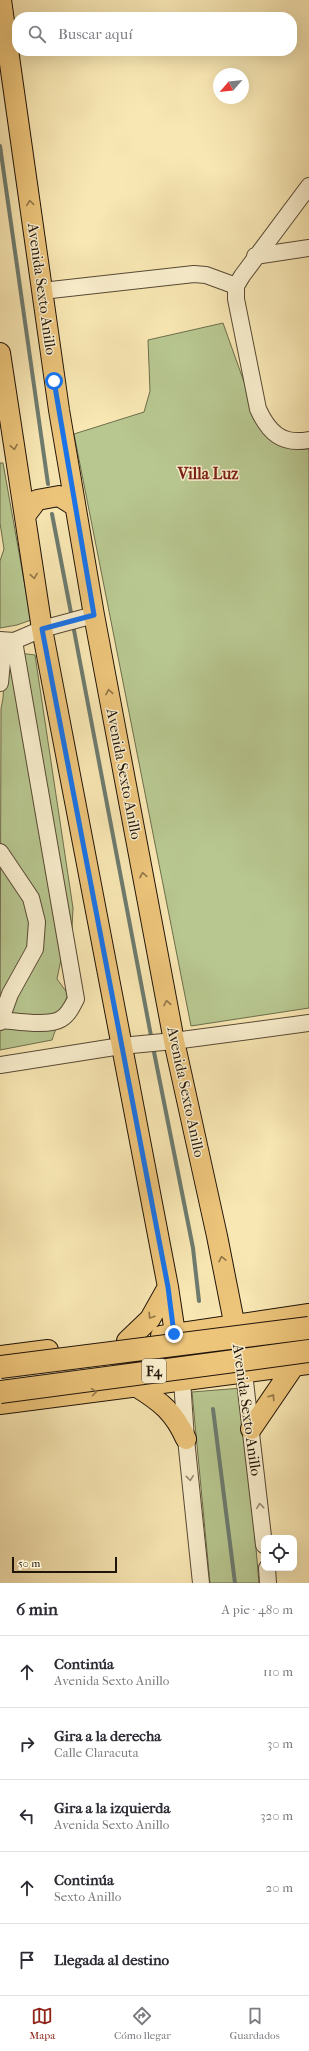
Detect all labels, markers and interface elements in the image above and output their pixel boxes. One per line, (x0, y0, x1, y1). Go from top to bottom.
search box (12, 12, 297, 56)
icon: search (26, 23, 48, 45)
text: Buscar aquí (58, 25, 133, 43)
north arrow (213, 68, 249, 104)
one-way arrow (26, 200, 35, 206)
street label: Avenida Sexto Anillo (24, 221, 60, 357)
route start (45, 372, 63, 390)
one-way arrow (9, 444, 18, 450)
district label: Villa Luz (177, 464, 239, 483)
one-way arrow (29, 573, 38, 579)
one-way arrow (105, 689, 113, 695)
street label: Avenida Sexto Anillo (102, 706, 146, 841)
one-way arrow (139, 872, 148, 878)
one-way arrow (163, 1000, 172, 1006)
street label: Avenida Sexto Anillo (163, 1024, 209, 1159)
one-way arrow (218, 1256, 226, 1262)
one-way arrow (148, 1312, 155, 1319)
route end (165, 1325, 183, 1343)
street label: Avenida Sexto Anillo (229, 1342, 265, 1478)
road number: F4 (142, 1359, 166, 1383)
one-way arrow (91, 1388, 97, 1397)
one-way arrow (268, 1395, 275, 1402)
one-way arrow (185, 1475, 194, 1481)
one-way arrow (256, 1503, 265, 1509)
map controls (261, 1535, 297, 1571)
button: locate (261, 1535, 297, 1571)
scale bar (12, 1555, 117, 1574)
text: 50 m (18, 1557, 40, 1570)
text: 6 min (16, 1599, 58, 1619)
text: A pie · 480 m (221, 1602, 293, 1617)
text: Continúa (54, 1655, 114, 1673)
icon: ahead (16, 1661, 38, 1683)
text: 110 m (263, 1664, 293, 1679)
text: Avenida Sexto Anillo (54, 1673, 169, 1688)
text: Gira a la derecha (54, 1727, 161, 1745)
icon: right (16, 1733, 38, 1755)
text: 30 m (267, 1736, 293, 1751)
text: Calle Claracuta (54, 1745, 139, 1760)
text: Gira a la izquierda (54, 1799, 170, 1817)
icon: left (16, 1805, 38, 1827)
text: 320 m (260, 1808, 293, 1823)
text: Avenida Sexto Anillo (54, 1817, 169, 1832)
text: Continúa (54, 1871, 114, 1889)
icon: ahead (16, 1877, 38, 1899)
text: 20 m (266, 1880, 293, 1895)
text: Sexto Anillo (54, 1889, 121, 1904)
icon: arrive (16, 1949, 38, 1971)
text: Llegada al destino (54, 1951, 169, 1969)
tab: Mapa (29, 2005, 55, 2042)
tab: Cómo llegar (114, 2005, 171, 2042)
tab: Guardados (229, 2005, 280, 2042)

